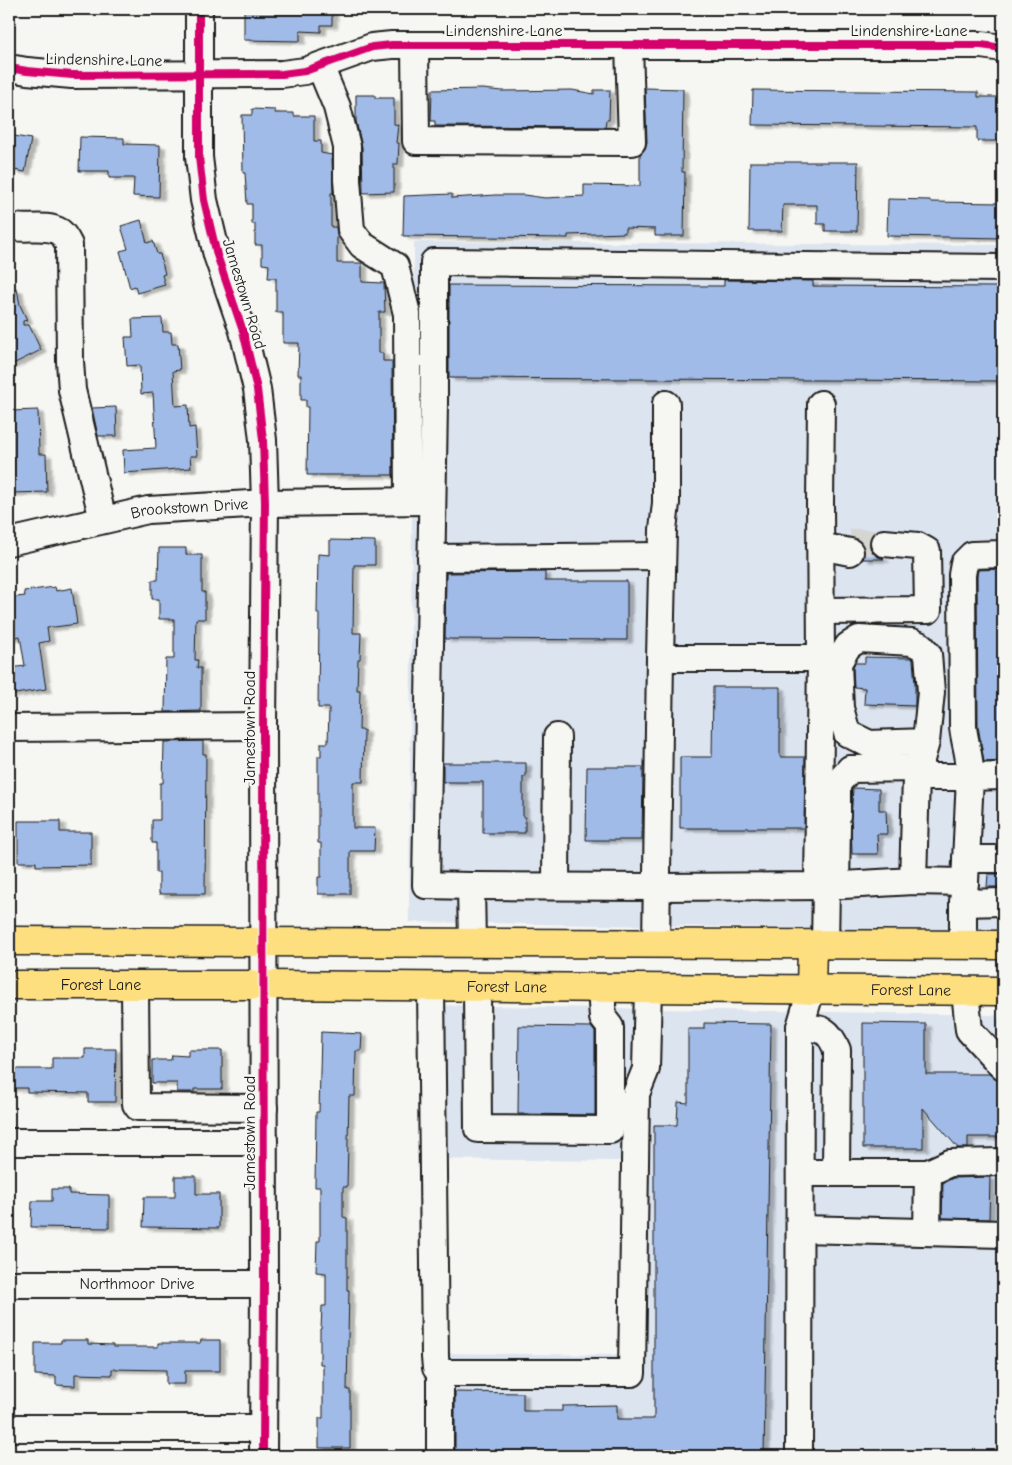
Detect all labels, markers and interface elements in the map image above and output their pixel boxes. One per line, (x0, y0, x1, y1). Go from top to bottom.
street label: Lindenshire Lane (446, 22, 562, 40)
street label: Lindenshire Lane (851, 22, 967, 40)
street label: Lindenshire Lane (45, 50, 163, 70)
street label: Jamestown Road (219, 237, 269, 351)
street label: Brookstown Drive (129, 495, 249, 523)
street label: Jamestown Road (241, 671, 259, 785)
street label: Forest Lane (61, 976, 141, 994)
street label: Forest Lane (467, 978, 547, 996)
street label: Forest Lane (871, 981, 951, 1000)
street label: Jamestown Road (241, 1076, 259, 1190)
street label: Northmoor Drive (80, 1275, 194, 1293)

